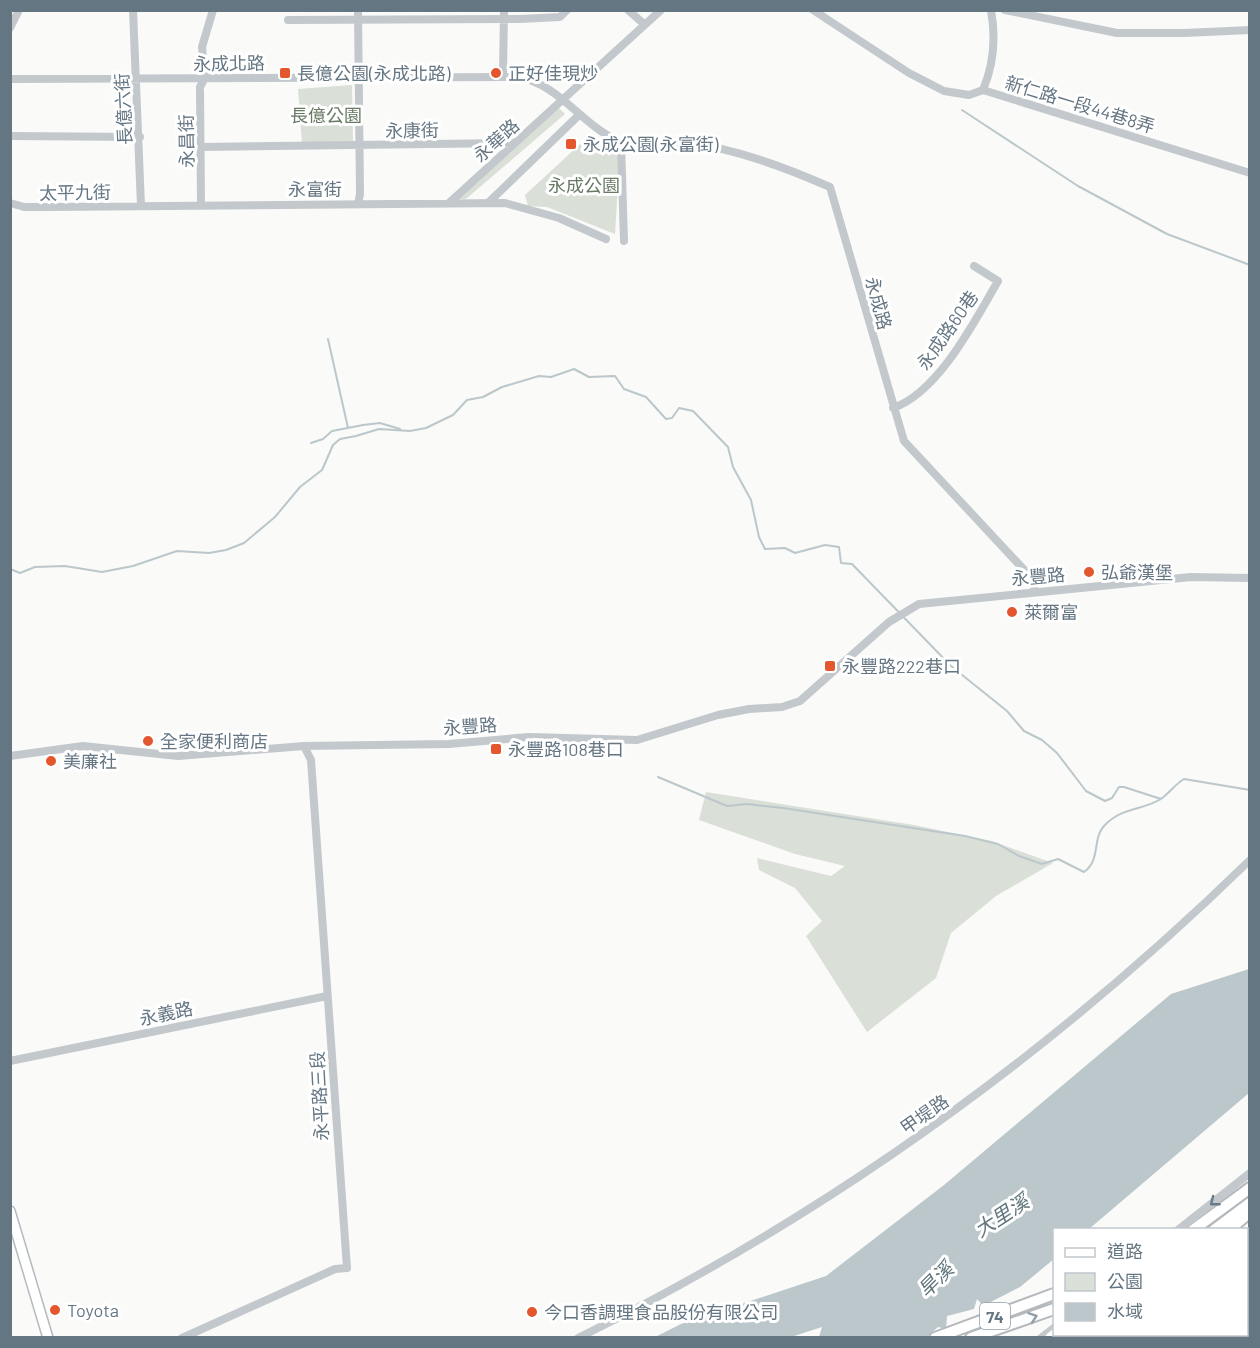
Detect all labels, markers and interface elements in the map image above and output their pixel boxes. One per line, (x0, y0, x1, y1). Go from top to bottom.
street label: 永成北路 (193, 51, 265, 75)
place label: 長億公園(永成北路) (297, 62, 451, 84)
place label: 正好佳現炒 (508, 62, 598, 84)
marker: 長億公園(永成北路) (278, 66, 292, 80)
marker: 正好佳現炒 (489, 66, 503, 80)
street label: 新仁路一段44巷8弄 (1003, 71, 1157, 137)
street label: 長億六街 (110, 72, 136, 146)
park label: 長億公園 (290, 104, 362, 126)
street label: 永昌街 (175, 114, 197, 168)
street label: 永華路 (469, 114, 523, 166)
street label: 永康街 (385, 119, 439, 141)
place label: 永成公園(永富街) (583, 133, 719, 155)
marker: 永成公園(永富街) (564, 137, 578, 151)
park label: 永成公園 (548, 174, 620, 196)
street label: 永富街 (288, 178, 342, 200)
street label: 太平九街 (39, 180, 111, 204)
street label: 永成路 (861, 274, 897, 332)
street label: 永成路60巷 (912, 286, 982, 374)
place label: 弘爺漢堡 (1101, 561, 1173, 583)
street label: 永豐路 (1010, 563, 1066, 589)
marker: 弘爺漢堡 (1082, 565, 1096, 579)
place label: 萊爾富 (1024, 601, 1078, 623)
marker: 萊爾富 (1005, 605, 1019, 619)
place label: 永豐路222巷口 (842, 655, 961, 677)
marker: 永豐路222巷口 (823, 659, 837, 673)
street label: 永豐路 (442, 713, 498, 739)
place label: 全家便利商店 (160, 730, 268, 752)
marker: 全家便利商店 (141, 734, 155, 748)
place label: 永豐路108巷口 (508, 738, 624, 760)
marker: 永豐路108巷口 (489, 742, 503, 756)
place label: 美廉社 (63, 750, 117, 772)
marker: 美廉社 (44, 754, 58, 768)
street label: 永義路 (137, 997, 195, 1029)
street label: 永平路三段 (306, 1050, 332, 1142)
street label: 甲堤路 (896, 1090, 952, 1138)
water label: 大里溪 (969, 1187, 1035, 1241)
one-way arrow (1210, 1194, 1221, 1205)
legend (1053, 1228, 1248, 1336)
text: 道路 (1107, 1240, 1143, 1262)
water label: 旱溪 (912, 1254, 960, 1302)
text: 公園 (1107, 1270, 1143, 1292)
place label: Toyota (67, 1299, 119, 1321)
text: 水域 (1107, 1300, 1143, 1322)
place label: 今口香調理食品股份有限公司 (544, 1301, 778, 1323)
marker: Toyota (48, 1303, 62, 1317)
road number: 74 (980, 1303, 1010, 1329)
marker: 今口香調理食品股份有限公司 (525, 1305, 539, 1319)
one-way arrow (1027, 1311, 1038, 1324)

